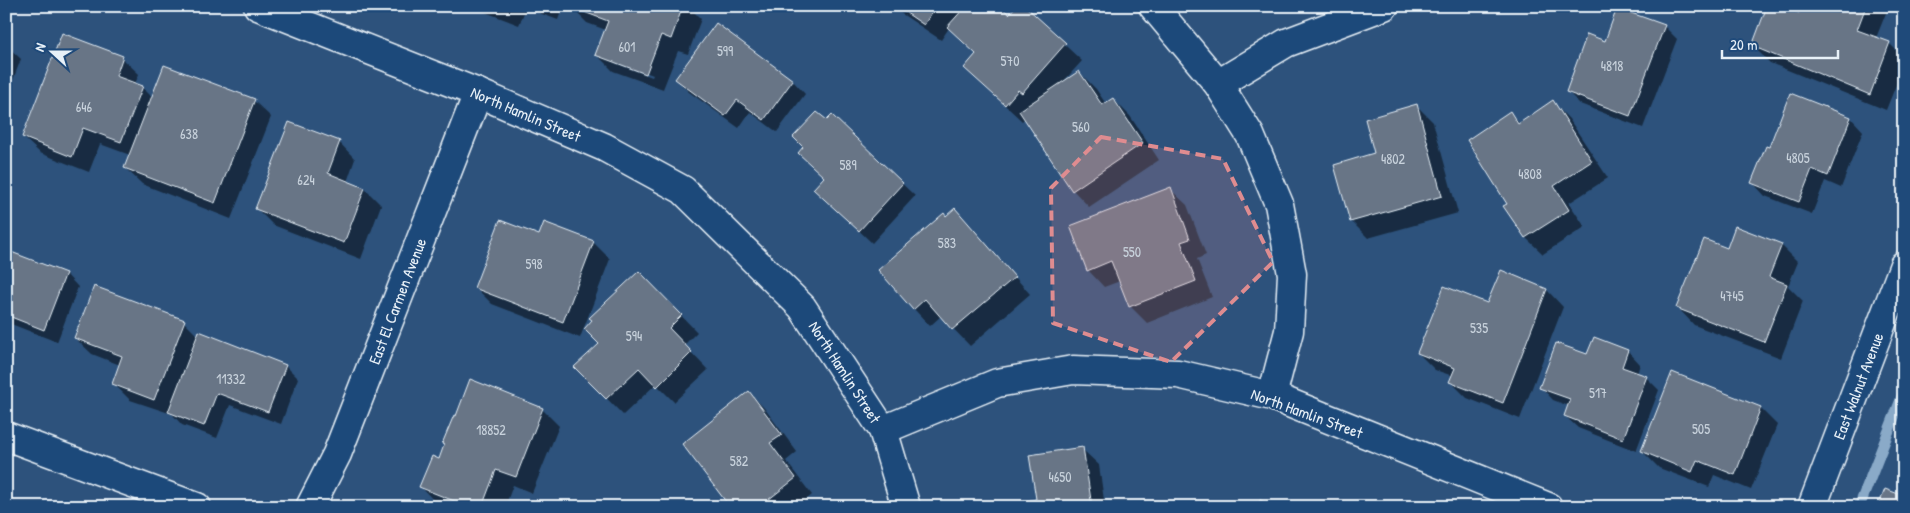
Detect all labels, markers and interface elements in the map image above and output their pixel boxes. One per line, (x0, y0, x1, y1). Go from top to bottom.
north arrow (28, 28, 78, 78)
scale bar (1722, 28, 1839, 60)
text: 20 m (1730, 34, 1757, 55)
house number: 601 (619, 37, 635, 56)
text: N (29, 40, 50, 54)
house number: 599 (717, 41, 733, 60)
house number: 570 (1000, 51, 1020, 70)
house number: 4818 (1601, 56, 1623, 75)
street label: North Hamlin Street (468, 81, 585, 147)
house number: 646 (76, 97, 93, 116)
house number: 560 (1072, 117, 1090, 136)
house number: 638 (180, 124, 198, 143)
house number: 4805 (1786, 148, 1810, 167)
house number: 4802 (1381, 149, 1406, 168)
house number: 589 (839, 155, 857, 174)
house number: 4808 (1518, 164, 1542, 183)
house number: 624 (297, 170, 315, 189)
house number: 583 (938, 233, 956, 252)
street label: East El Carmen Avenue (363, 234, 431, 367)
house number: 550 (1123, 242, 1141, 261)
house number: 598 (525, 254, 543, 273)
house number: 4745 (1720, 286, 1744, 305)
street label: North Hamlin Street (804, 317, 887, 428)
house number: 535 (1470, 318, 1488, 337)
house number: 594 (626, 326, 642, 345)
street label: East Walnut Avenue (1828, 329, 1889, 442)
house number: 11332 (216, 369, 246, 388)
street label: North Hamlin Street (1248, 383, 1367, 444)
house number: 517 (1589, 383, 1607, 402)
house number: 505 (1692, 419, 1710, 438)
house number: 18852 (476, 420, 506, 439)
house number: 582 (730, 451, 749, 470)
house number: 4650 (1048, 467, 1072, 486)

